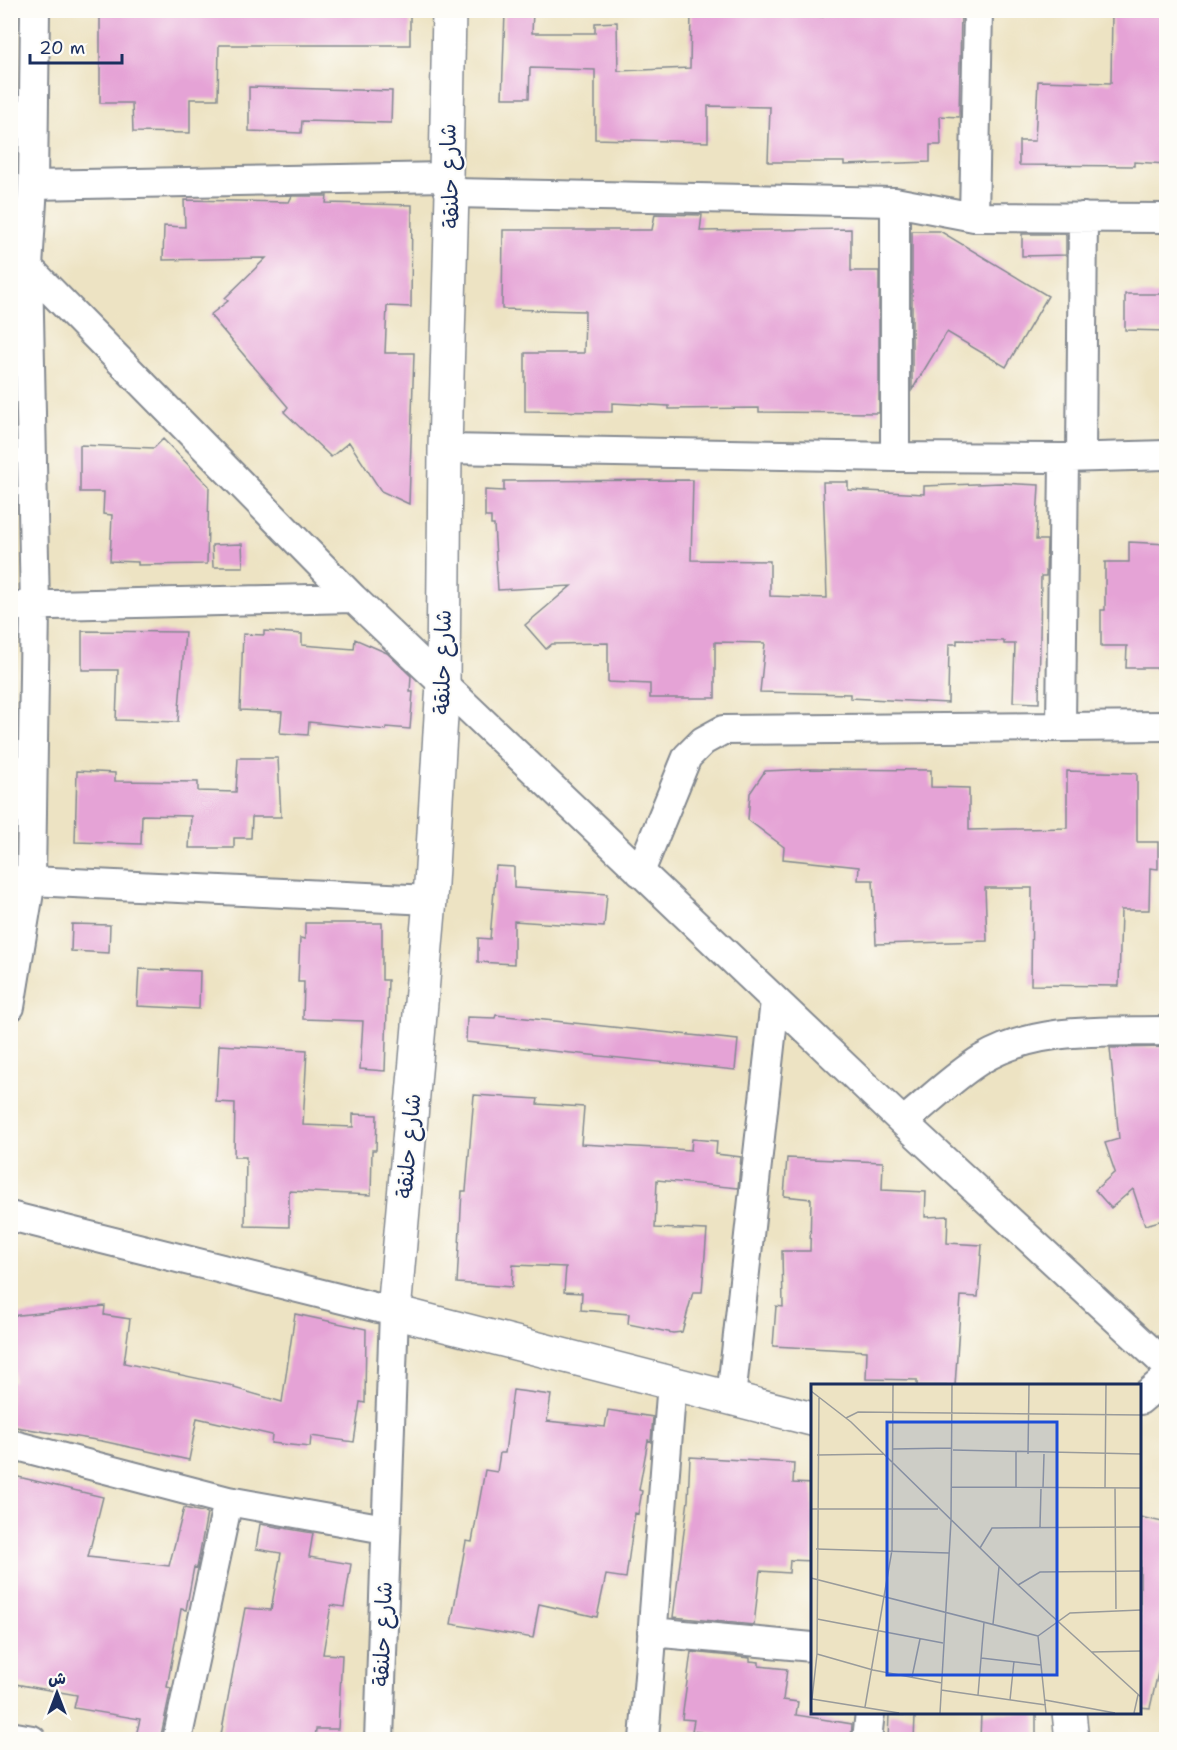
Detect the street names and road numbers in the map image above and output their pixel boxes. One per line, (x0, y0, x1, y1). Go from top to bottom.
street label: شارع حلنقة (433, 123, 467, 229)
street label: شارع حلنقة (427, 609, 459, 715)
street label: شارع حلنقة (389, 1092, 429, 1200)
street label: شارع حلنقة (366, 1581, 400, 1687)

